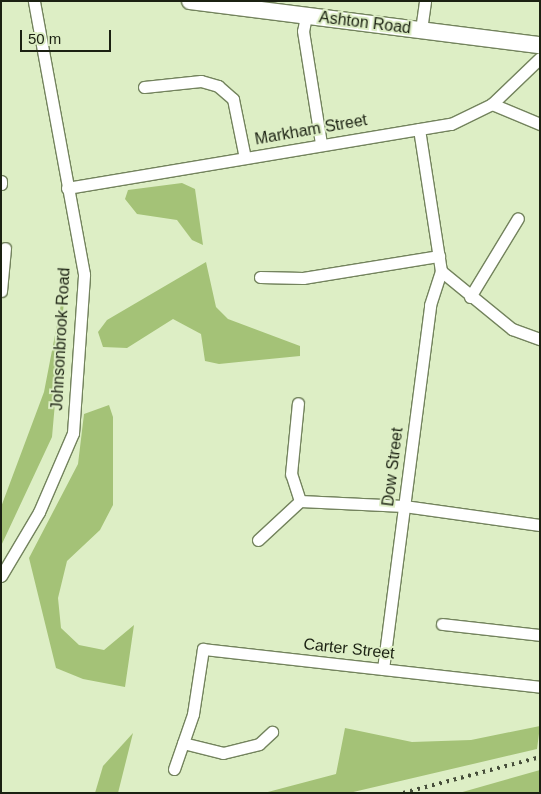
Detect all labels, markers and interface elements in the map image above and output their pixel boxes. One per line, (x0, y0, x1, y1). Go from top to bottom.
street label: Ashton Road (318, 8, 412, 38)
scale bar (22, 20, 114, 52)
text: 50 m (28, 30, 61, 47)
street label: Markham Street (253, 111, 369, 149)
street label: Johnsonbrook Road (48, 267, 74, 411)
street label: Dow Street (379, 427, 407, 507)
street label: Carter Street (302, 635, 396, 663)

